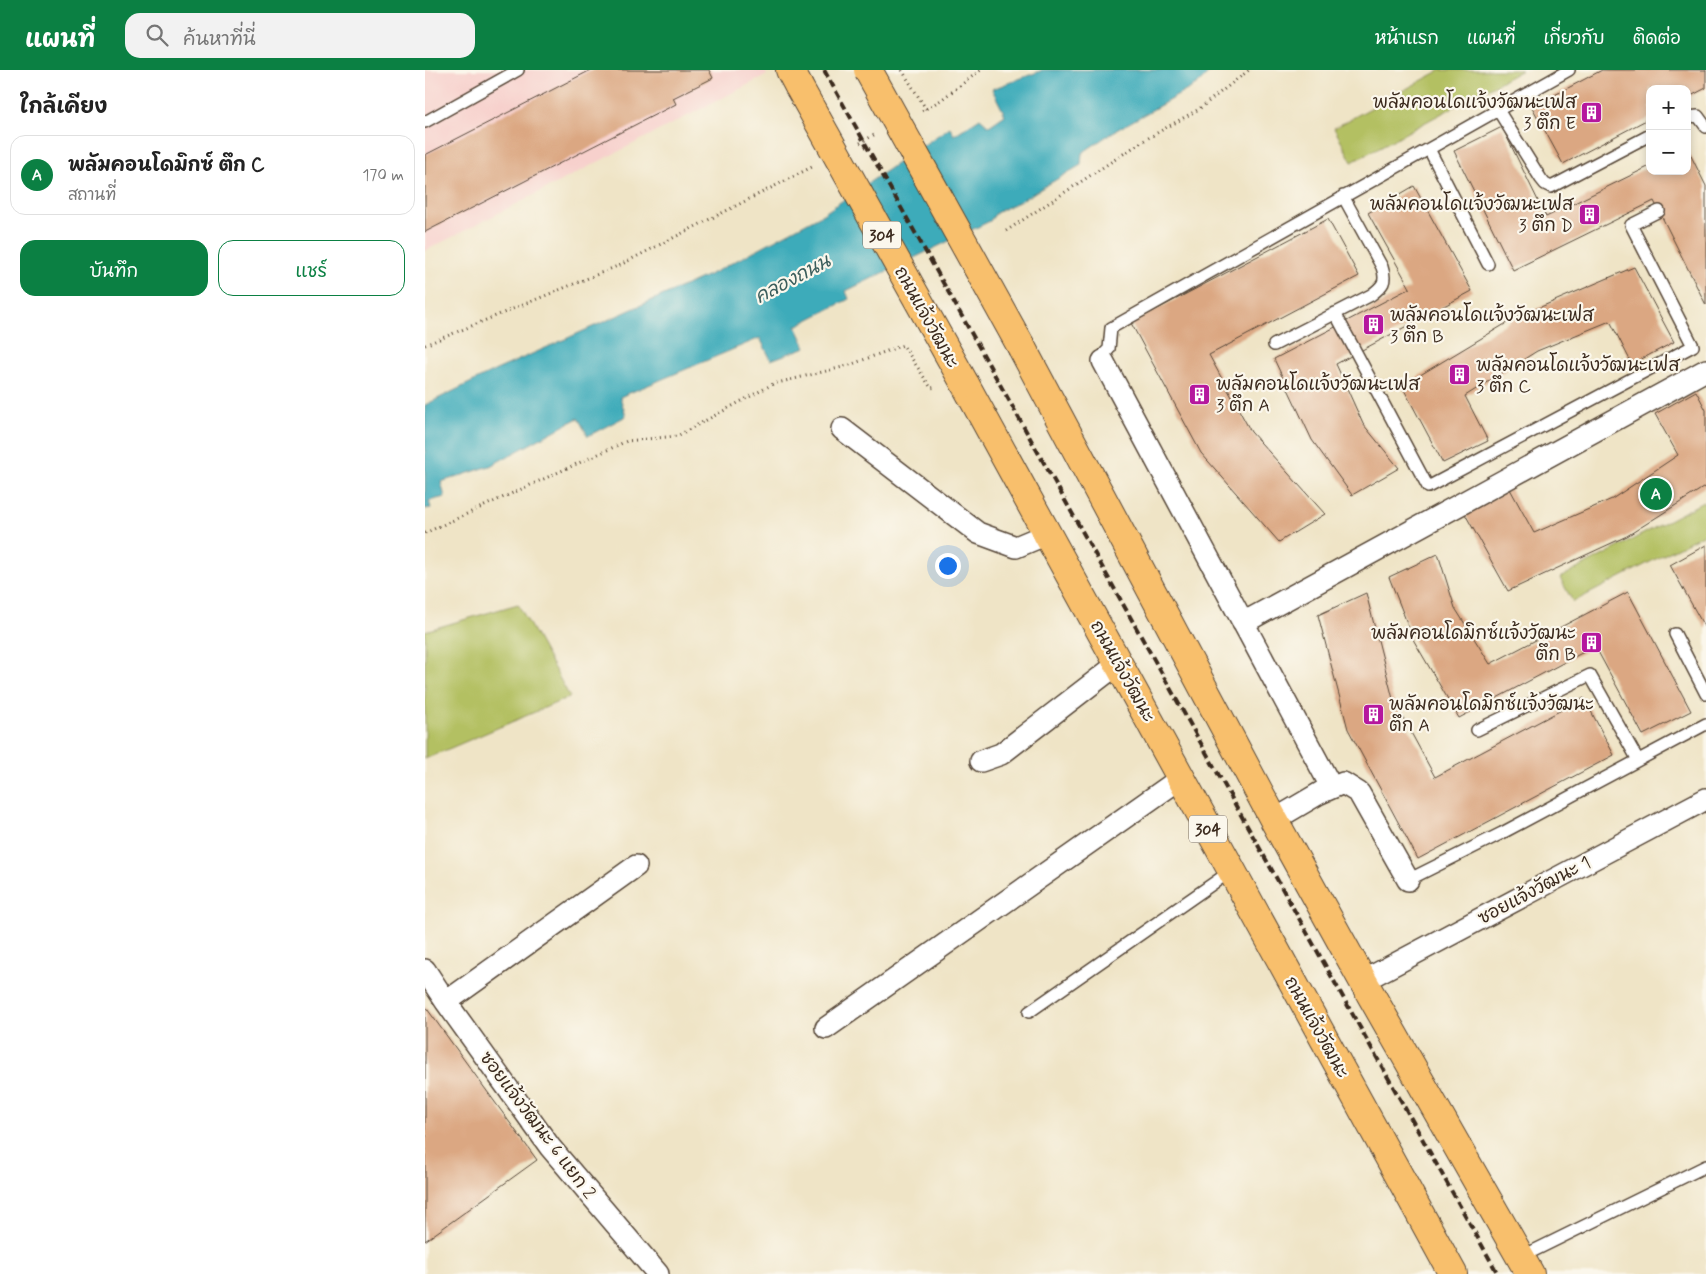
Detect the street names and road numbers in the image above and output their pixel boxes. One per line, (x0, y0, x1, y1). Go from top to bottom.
road number: 304 (863, 222, 901, 248)
street label: ถนนแจ้งวัฒนะ (888, 262, 965, 373)
street label: ถนนแจ้งวัฒนะ (1084, 616, 1161, 727)
road number: 304 (1189, 816, 1227, 842)
street label: ซอยแจ้งวัฒนะ 1 (1473, 850, 1595, 931)
street label: ถนนแจ้งวัฒนะ (1278, 972, 1355, 1083)
street label: ซอยแจ้งวัฒนะ 6 แยก 2 (474, 1046, 602, 1204)

